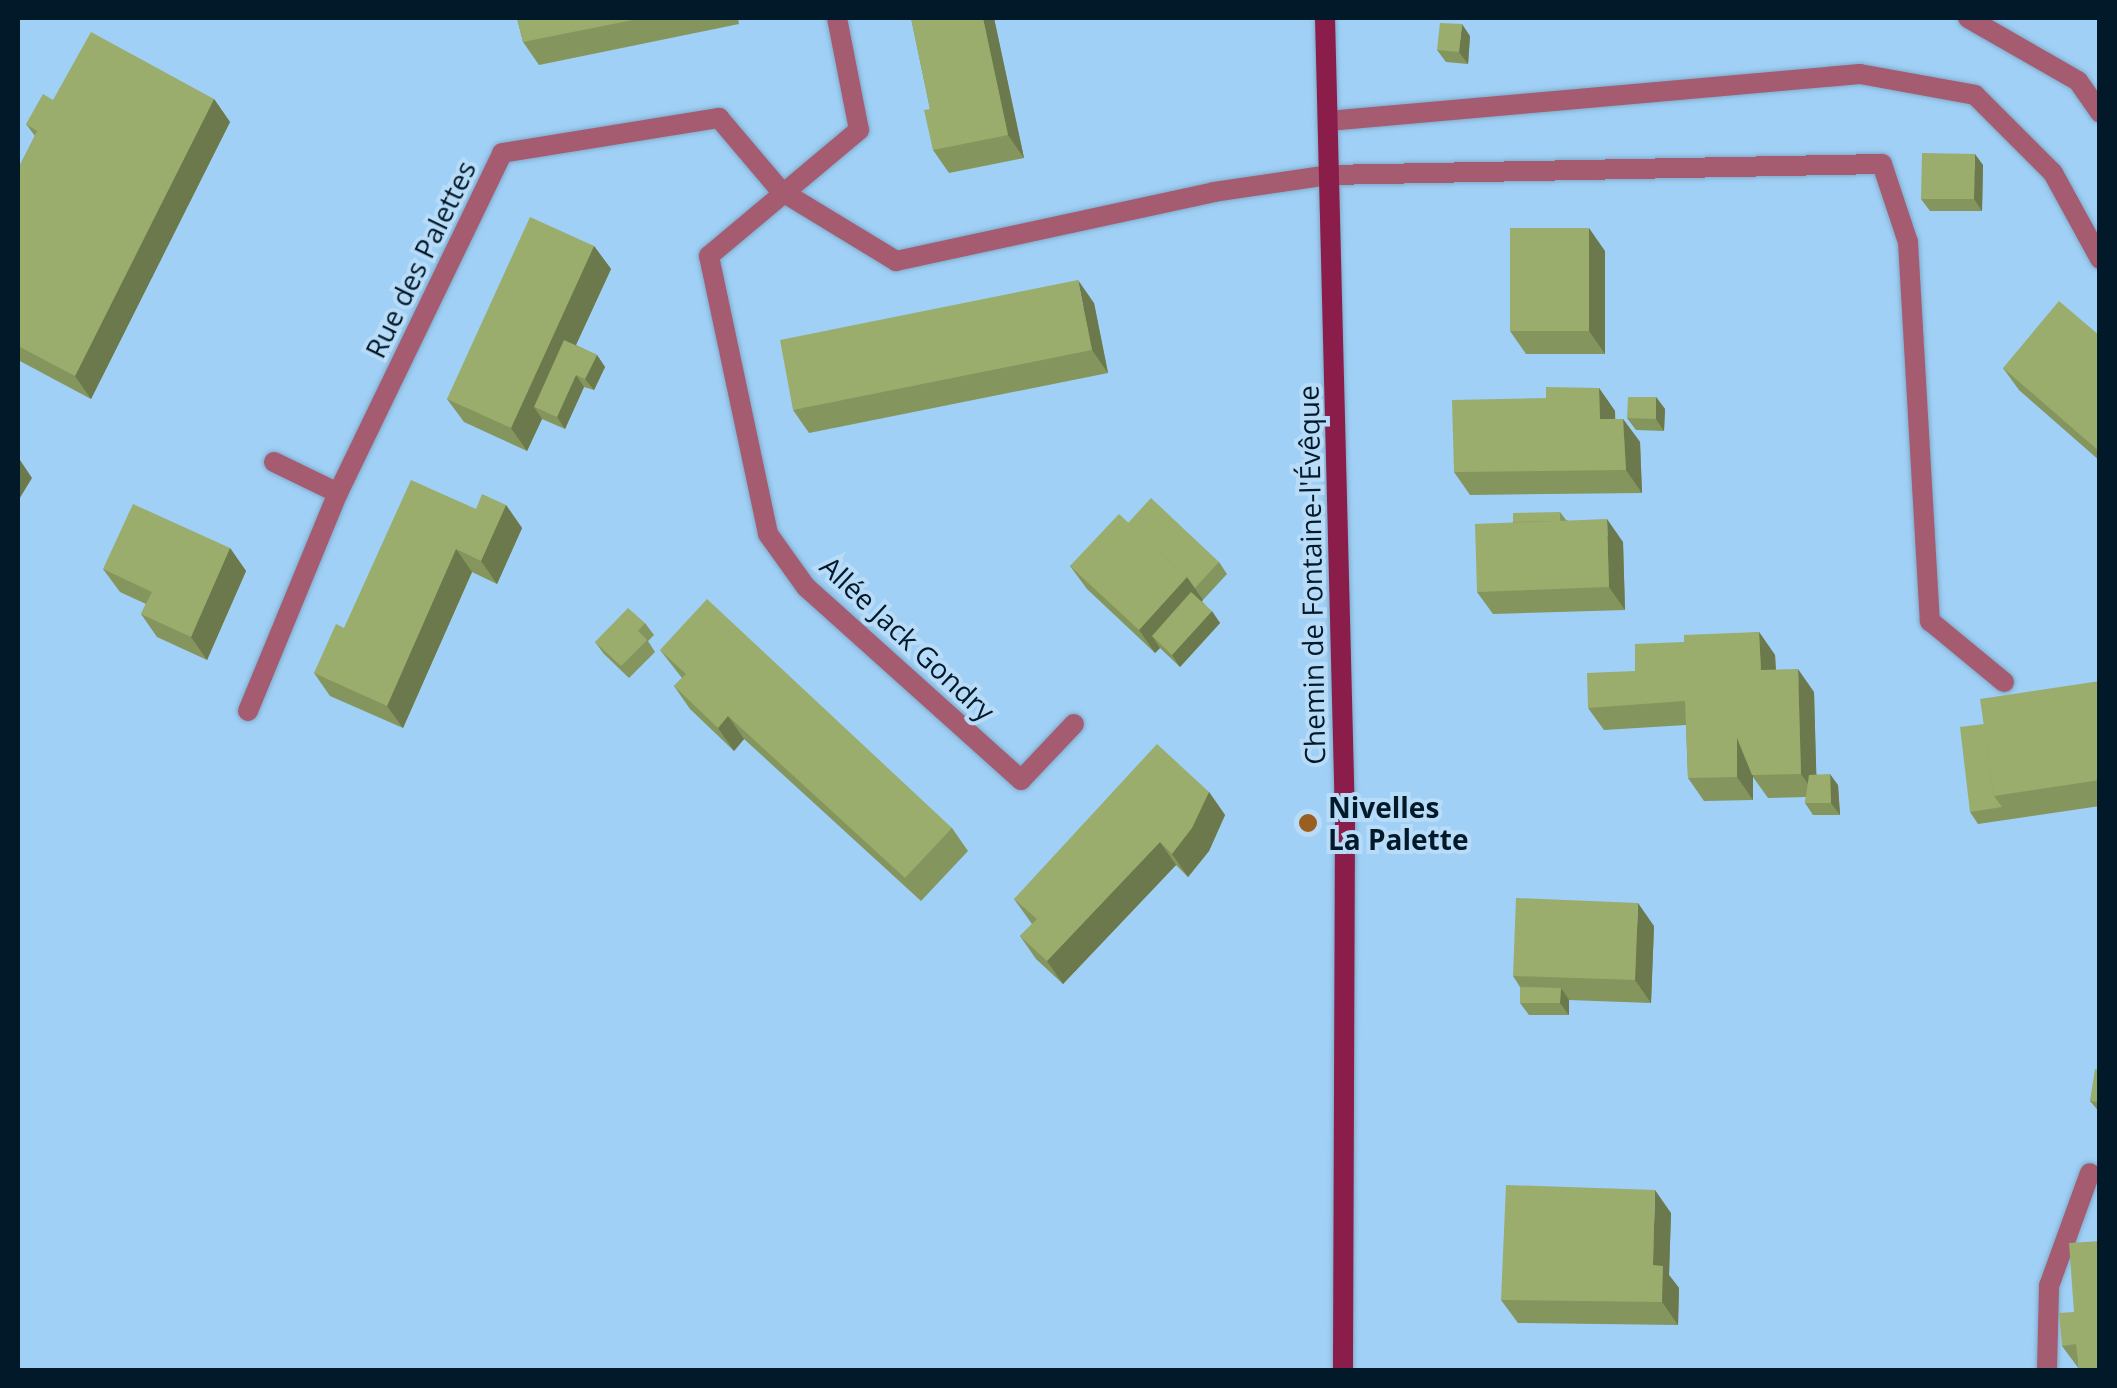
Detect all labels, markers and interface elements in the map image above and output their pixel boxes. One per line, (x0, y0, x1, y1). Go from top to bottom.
street label: Rue des Palettes (358, 155, 482, 363)
street label: Chemin de Fontaine-l'Évêque (1291, 385, 1331, 765)
street label: Allée Jack Gondry (814, 549, 1002, 727)
place label: Nivelles La Palette (1328, 790, 1468, 856)
marker: Nivelles La Palette (1297, 812, 1319, 834)

